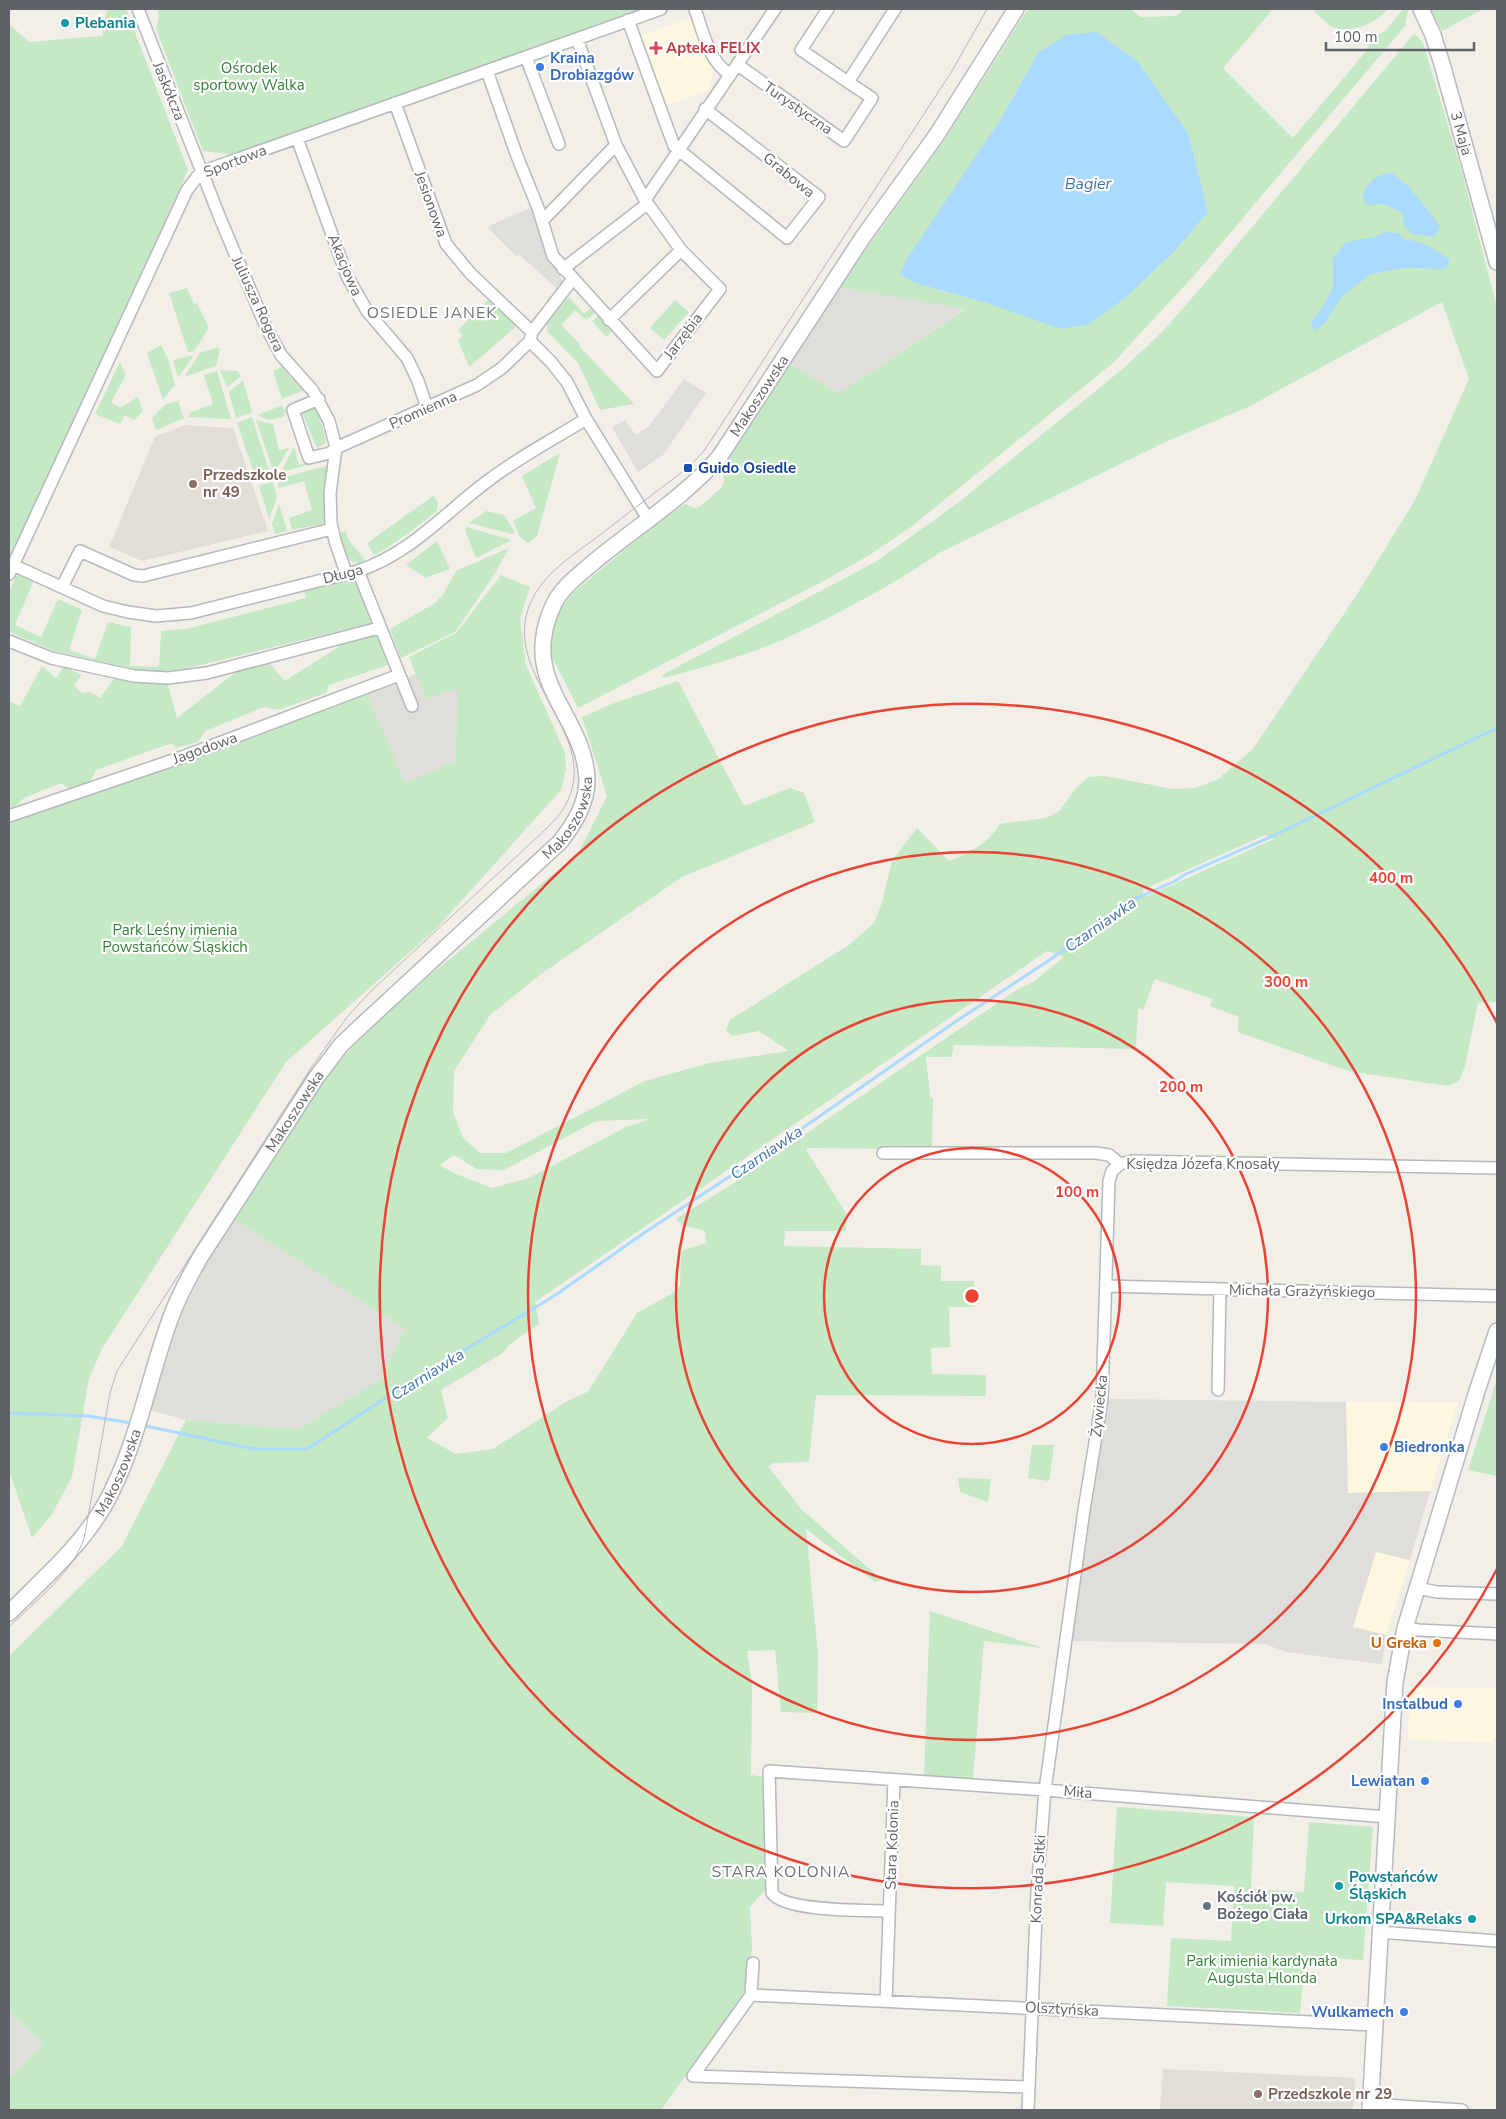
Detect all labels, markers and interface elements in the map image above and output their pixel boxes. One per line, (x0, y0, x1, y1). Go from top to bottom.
place label: Plebania (75, 13, 136, 33)
marker: Plebania (59, 17, 71, 29)
scale bar (1326, 20, 1474, 52)
text: 100 m (1334, 27, 1378, 47)
place label: Apteka FELIX (666, 38, 761, 58)
marker: Apteka FELIX (650, 42, 662, 54)
place label: Kraina Drobiazgów (550, 48, 634, 85)
street label: Jaskółcza (148, 58, 190, 123)
park label: Ośrodek sportowy Walka (193, 58, 305, 95)
marker: Kraina Drobiazgów (534, 61, 546, 73)
street label: Turystyczna (759, 77, 837, 139)
street label: 3 Maja (1446, 109, 1477, 158)
street label: Sportowa (201, 140, 269, 182)
street label: Grabowa (759, 148, 819, 202)
street label: Jesionowa (409, 167, 452, 240)
water label: Bagier (1065, 173, 1113, 195)
street label: Akacjowa (323, 231, 367, 299)
street label: Juliusza Rogera (227, 252, 289, 355)
district label: OSIEDLE JANEK (367, 302, 497, 324)
street label: Jarzębia (658, 309, 707, 364)
street label: Makoszowska (725, 351, 793, 441)
street label: Promienna (386, 386, 460, 434)
place label: Guido Osiedle (698, 458, 796, 478)
marker: Guido Osiedle (682, 462, 694, 474)
place label: Przedszkole nr 49 (203, 465, 286, 502)
marker: Przedszkole nr 49 (187, 478, 199, 490)
street label: Długa (321, 559, 365, 589)
street label: Jagodowa (169, 727, 240, 769)
street label: Makoszowska (538, 776, 597, 864)
text: 400 m (1369, 868, 1413, 888)
water label: Czarniawka (1060, 892, 1141, 958)
park label: Park Leśny imienia Powstańców Śląskich (102, 920, 248, 957)
text: 300 m (1264, 972, 1308, 992)
street label: Makoszowska (261, 1066, 328, 1156)
text: 200 m (1159, 1077, 1203, 1097)
water label: Czarniawka (726, 1120, 807, 1185)
street label: Księdza Józefa Knosały (1126, 1154, 1280, 1174)
text: 100 m (1055, 1182, 1099, 1202)
street label: Michała Grażyńskiego (1229, 1280, 1375, 1302)
centre of rings (963, 1287, 981, 1305)
water label: Czarniawka (386, 1343, 469, 1406)
street label: Żywiecka (1086, 1374, 1112, 1438)
street label: Makoszowska (90, 1426, 146, 1520)
place label: Biedronka (1394, 1437, 1465, 1457)
marker: Biedronka (1378, 1441, 1390, 1453)
place label: U Greka (1371, 1633, 1427, 1653)
marker: U Greka (1431, 1637, 1443, 1649)
place label: Instalbud (1382, 1694, 1448, 1714)
marker: Instalbud (1452, 1698, 1464, 1710)
place label: Lewiatan (1351, 1771, 1415, 1791)
marker: Lewiatan (1419, 1775, 1431, 1787)
street label: Miła (1063, 1781, 1093, 1803)
street label: Stara Kolonia (880, 1800, 904, 1890)
street label: Konrada Sitki (1026, 1834, 1050, 1924)
district label: STARA KOLONIA (712, 1861, 850, 1883)
place label: Powstańców Śląskich (1349, 1867, 1438, 1904)
marker: Powstańców Śląskich (1333, 1880, 1345, 1892)
place label: Kościół pw. Bożego Ciała (1217, 1887, 1308, 1924)
marker: Kościół pw. Bożego Ciała (1201, 1900, 1213, 1912)
place label: Urkom SPA&Relaks (1325, 1909, 1462, 1929)
marker: Urkom SPA&Relaks (1466, 1913, 1478, 1925)
park label: Park imienia kardynała Augusta Hlonda (1186, 1951, 1338, 1988)
street label: Olsztyńska (1024, 1997, 1100, 2021)
place label: Wulkamech (1311, 2002, 1394, 2022)
marker: Wulkamech (1398, 2006, 1410, 2018)
place label: Przedszkole nr 29 (1268, 2084, 1392, 2104)
marker: Przedszkole nr 29 (1252, 2088, 1264, 2100)

